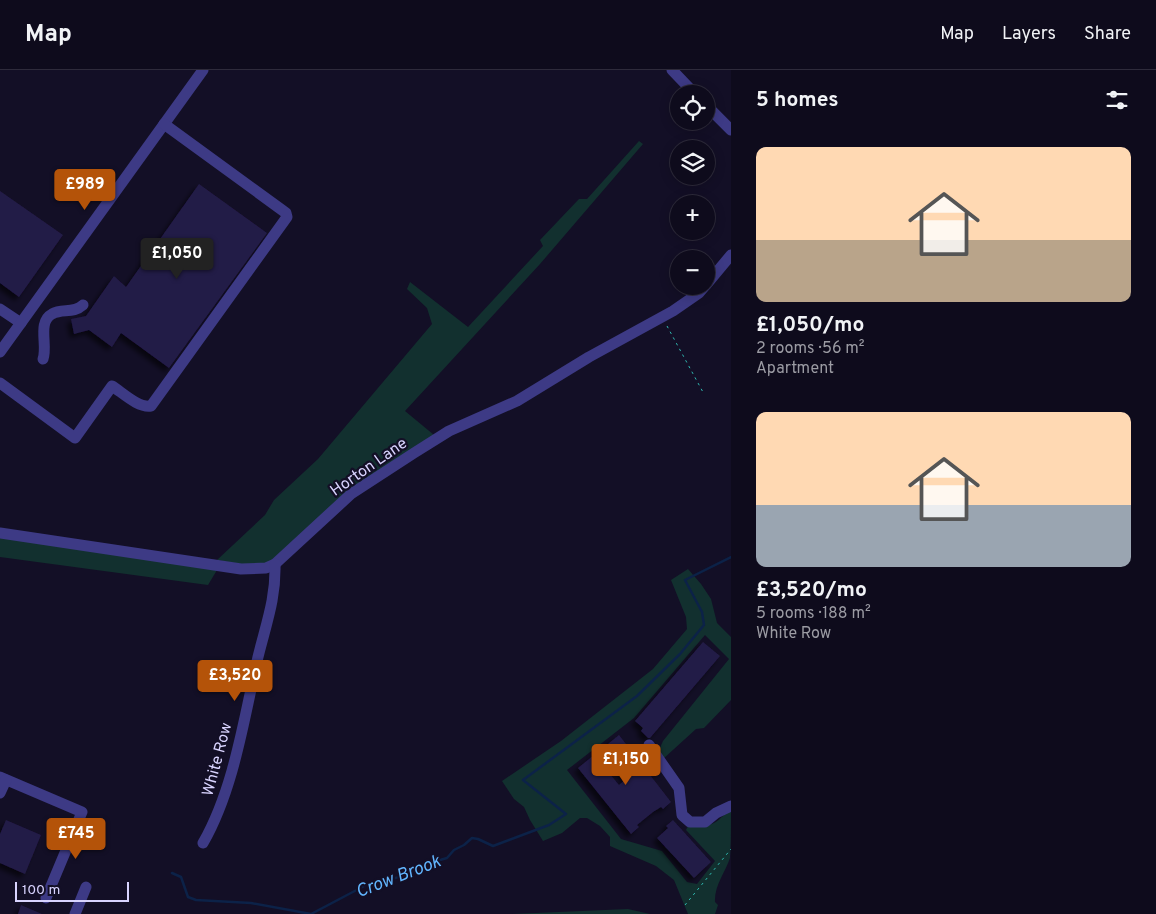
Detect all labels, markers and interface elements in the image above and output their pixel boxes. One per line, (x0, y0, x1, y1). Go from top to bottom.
text: Map (25, 20, 72, 50)
text: Map (940, 23, 974, 46)
text: Layers (1002, 23, 1056, 46)
text: Share (1084, 23, 1131, 46)
map controls (670, 85, 715, 295)
button: locate (670, 85, 715, 130)
icon: filters (1103, 86, 1131, 114)
text: 5 homes (756, 87, 839, 114)
button: layers (670, 140, 715, 185)
pin: £989 (55, 168, 115, 211)
text: £989 (65, 175, 105, 195)
icon: home (899, 179, 989, 269)
button: + (670, 195, 715, 240)
pin: £1,050 (136, 238, 218, 280)
text: £1,050 (152, 244, 202, 264)
button: − (670, 250, 715, 295)
text: £1,050/mo (756, 312, 864, 339)
text: 2 rooms · 56 m² (756, 339, 865, 359)
text: Apartment (756, 359, 834, 379)
street label: Horton Lane (327, 434, 412, 501)
icon: home (899, 444, 989, 534)
text: £3,520/mo (756, 577, 867, 604)
text: 5 rooms · 188 m² (756, 604, 871, 624)
text: White Row (756, 624, 831, 644)
pin: £3,520 (194, 660, 276, 702)
text: £3,520 (209, 666, 261, 686)
street label: White Row (199, 721, 237, 798)
pin: £1,150 (585, 744, 667, 786)
text: £1,150 (603, 750, 649, 770)
pin: £745 (46, 818, 106, 860)
text: £745 (58, 824, 94, 844)
water label: Crow Brook (353, 850, 445, 904)
scale bar (15, 879, 129, 902)
text: 100 m (22, 882, 60, 899)

